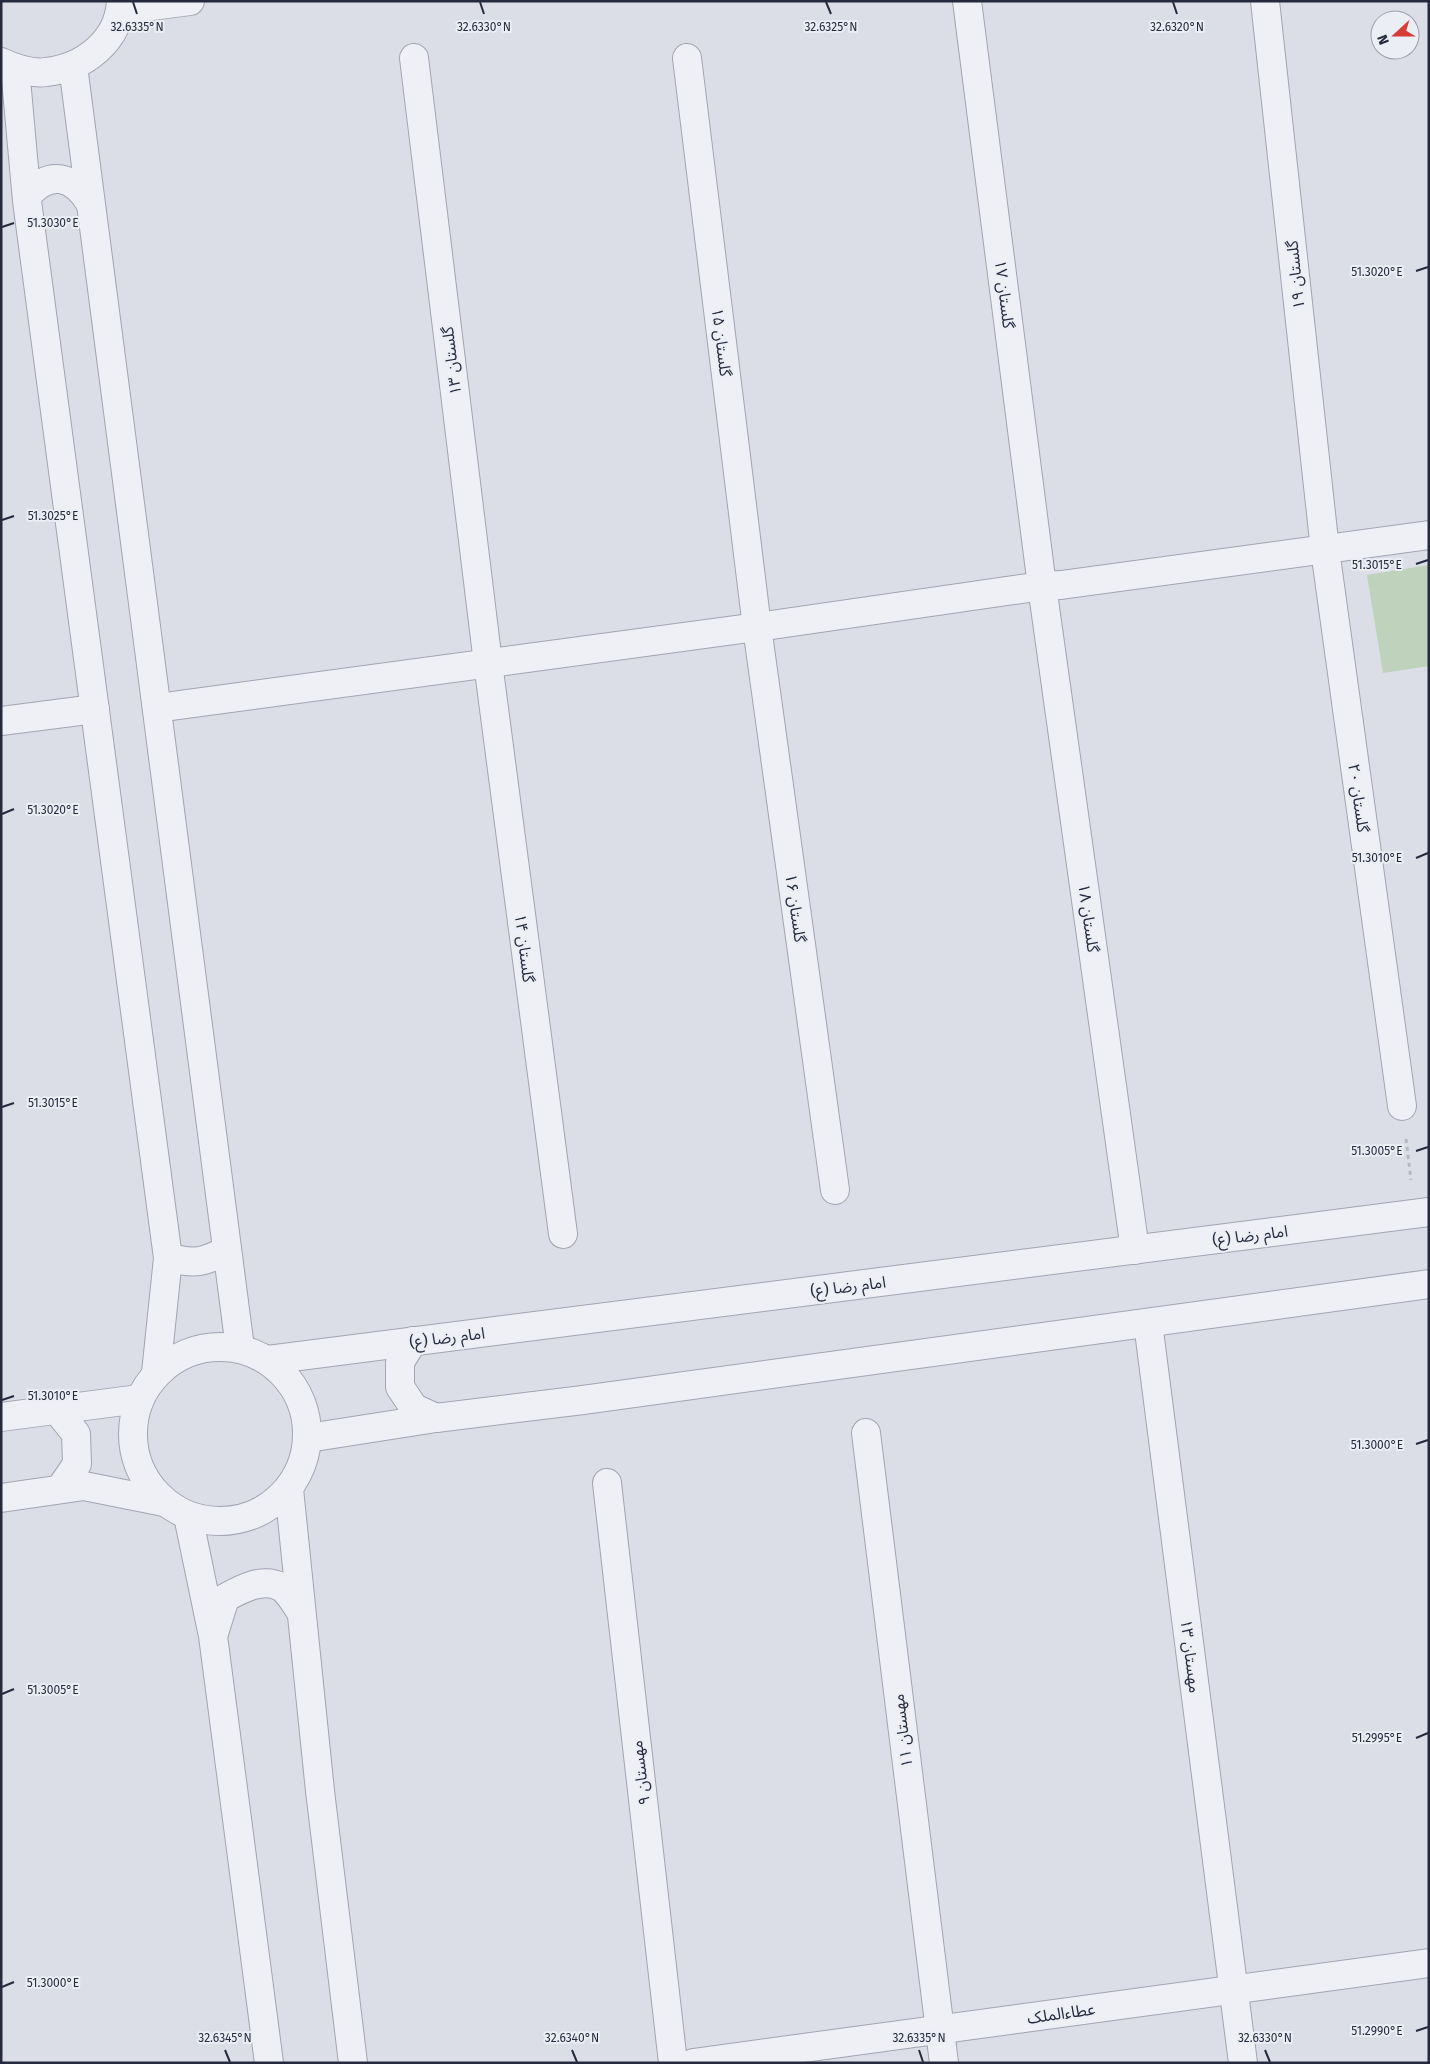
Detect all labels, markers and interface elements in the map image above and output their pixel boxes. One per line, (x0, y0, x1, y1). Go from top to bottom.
north arrow (1370, 10, 1420, 60)
text: 32.6335°N (110, 20, 164, 34)
text: 32.6330°N (457, 20, 511, 34)
text: 32.6325°N (804, 20, 858, 34)
text: 32.6320°N (1150, 20, 1204, 34)
text: N (1374, 32, 1393, 47)
text: 51.3030°E (27, 216, 79, 230)
street label: گلستان ۱۹ (1282, 239, 1309, 310)
street label: گلستان ۱۷ (991, 259, 1018, 330)
text: 51.3020°E (1351, 265, 1403, 279)
street label: گلستان ۱۵ (708, 307, 735, 378)
street label: گلستان ۱۳ (438, 325, 465, 396)
text: 51.3025°E (28, 509, 78, 523)
text: 51.3015°E (1352, 558, 1402, 572)
street label: گلستان ۲۰ (1344, 763, 1373, 834)
text: 51.3020°E (27, 803, 79, 817)
text: 51.3010°E (1352, 851, 1402, 865)
street label: گلستان ۱۶ (781, 873, 810, 944)
street label: گلستان ۱۸ (1074, 883, 1103, 954)
street label: گلستان ۱۴ (511, 913, 538, 984)
text: 51.3015°E (28, 1096, 78, 1110)
text: 51.3005°E (1351, 1144, 1403, 1158)
street label: امام رضا (ع) (1211, 1221, 1289, 1253)
street label: امام رضا (ع) (809, 1272, 887, 1304)
street label: امام رضا (ع) (408, 1323, 486, 1355)
text: 51.3010°E (28, 1389, 78, 1403)
text: 51.3000°E (1351, 1438, 1403, 1452)
street label: مهستان ۱۳ (1177, 1618, 1204, 1694)
text: 51.3005°E (27, 1683, 79, 1697)
street label: مهستان ۱۱ (889, 1693, 916, 1769)
text: 51.2995°E (1352, 1731, 1402, 1745)
street label: مهستان ۹ (627, 1739, 654, 1806)
text: 51.3000°E (27, 1976, 79, 1990)
street label: عطاءالملک (1026, 1999, 1096, 2028)
text: 51.2990°E (1351, 2024, 1403, 2038)
text: 32.6345°N (198, 2031, 252, 2045)
text: 32.6340°N (545, 2031, 599, 2045)
text: 32.6335°N (892, 2031, 946, 2045)
text: 32.6330°N (1238, 2031, 1292, 2045)

